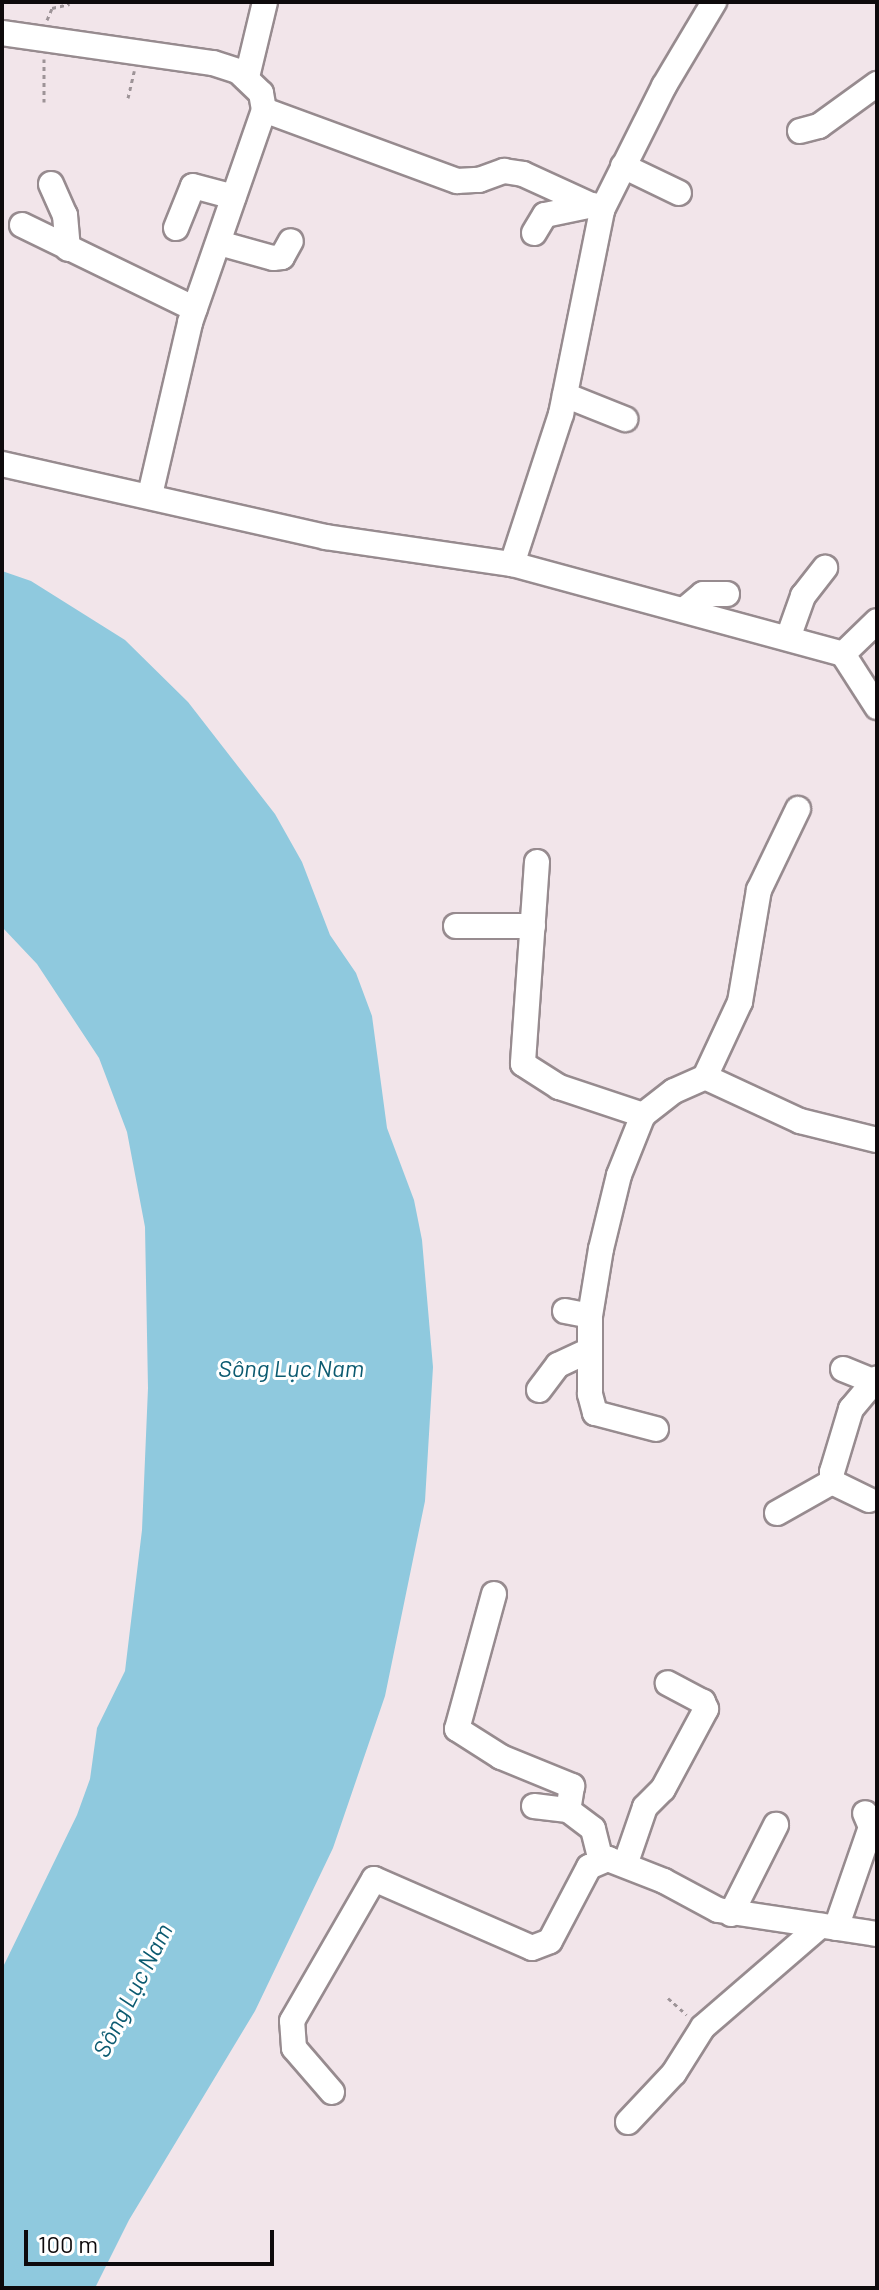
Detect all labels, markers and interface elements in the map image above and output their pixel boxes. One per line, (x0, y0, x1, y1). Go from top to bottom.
water label: Sông Lục Nam (218, 1354, 364, 1382)
water label: Sông Lục Nam (86, 1918, 178, 2062)
scale bar (28, 2214, 278, 2264)
text: 100 m (38, 2229, 98, 2258)

